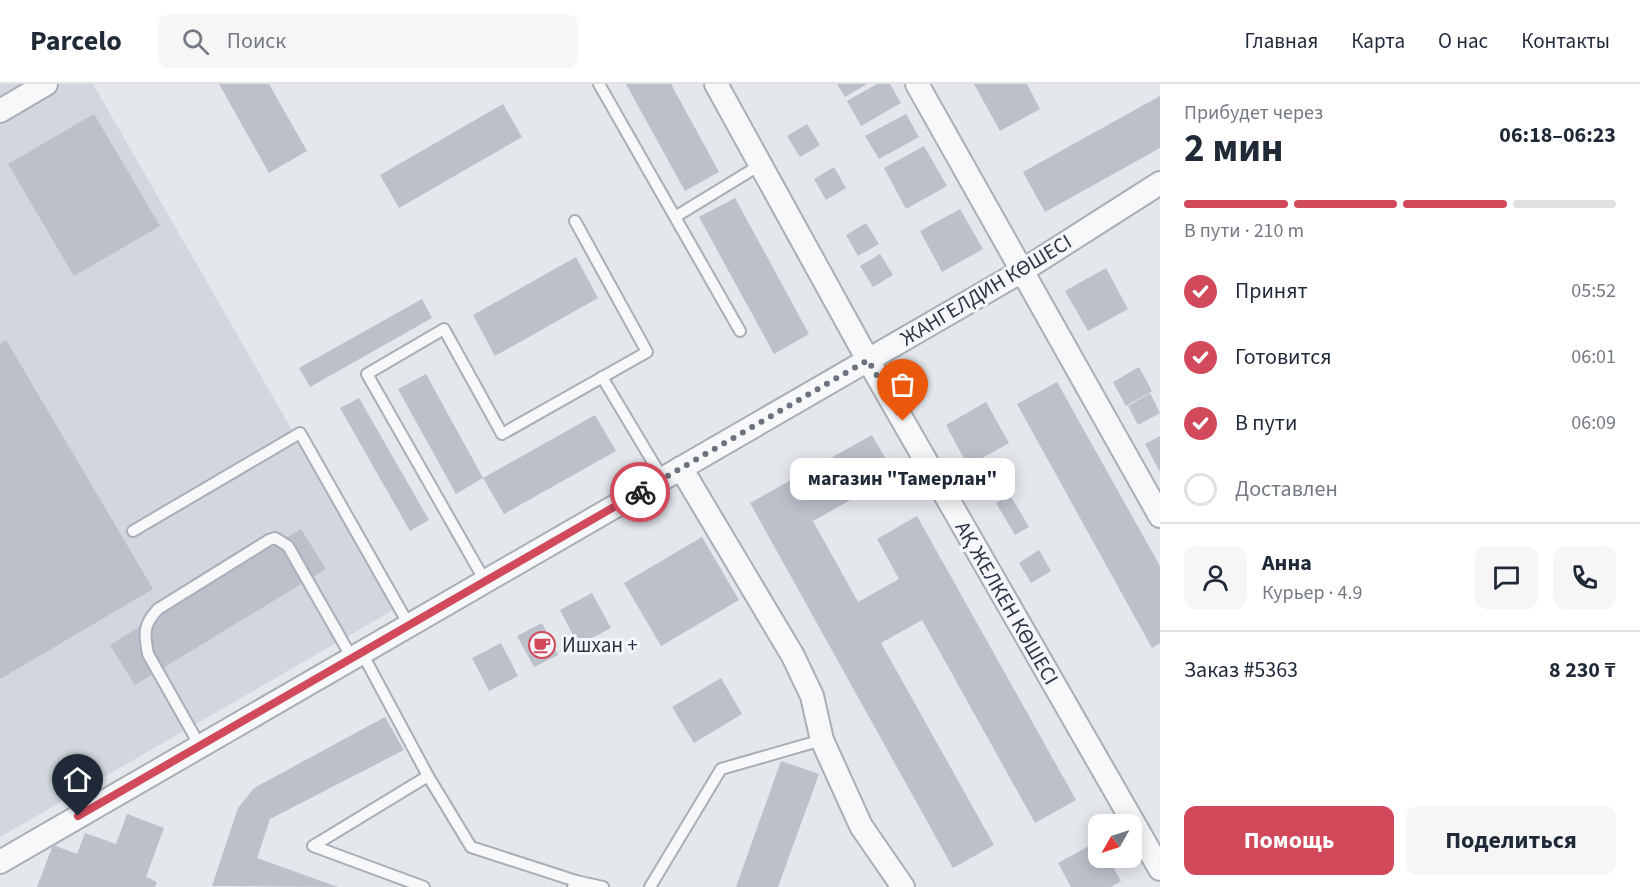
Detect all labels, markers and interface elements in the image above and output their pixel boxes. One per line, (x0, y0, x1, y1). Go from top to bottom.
search box (158, 14, 578, 68)
text: Parcelo (30, 21, 122, 61)
icon: search (179, 25, 212, 58)
text: Поиск (227, 25, 286, 57)
text: Главная (1245, 26, 1318, 56)
text: Карта (1351, 26, 1405, 56)
text: О нас (1438, 26, 1488, 56)
text: Контакты (1521, 26, 1610, 56)
text: Прибудет через (1184, 99, 1323, 127)
text: 06:18–06:23 (1499, 119, 1616, 151)
text: 2 мин (1184, 121, 1284, 177)
text: В пути · 210 m (1184, 217, 1304, 245)
street label: ЖАНГЕЛДИН КӨШЕСІ (895, 227, 1077, 353)
icon: check (1184, 275, 1217, 308)
text: Принят (1235, 275, 1308, 307)
text: 05:52 (1571, 277, 1616, 305)
icon: check (1184, 341, 1217, 374)
text: Готовится (1235, 341, 1332, 373)
text: 06:01 (1571, 343, 1616, 371)
pin (877, 359, 928, 421)
icon: bag (886, 368, 919, 401)
icon: check (1184, 407, 1217, 440)
text: В пути (1235, 407, 1297, 439)
text: 06:09 (1571, 409, 1616, 437)
callout: магазин "Тамерлан" (790, 457, 1016, 499)
courier (610, 462, 670, 522)
text: магазин "Тамерлан" (808, 465, 997, 493)
text: Доставлен (1235, 473, 1338, 505)
icon: bike (624, 476, 657, 509)
street label: АҚ ЖЕЛКЕН КӨШЕСІ (948, 516, 1066, 690)
button: person (1184, 546, 1247, 609)
button: chat (1475, 546, 1538, 609)
button: phone (1553, 546, 1616, 609)
text: Анна (1262, 547, 1312, 579)
text: Курьер · 4.9 (1262, 579, 1362, 607)
cafe icon: Ишхан + (527, 630, 557, 660)
place label: Ишхан + (562, 630, 638, 660)
text: Заказ #5363 (1184, 654, 1298, 686)
text: 8 230 ₸ (1549, 654, 1616, 686)
pin (52, 754, 103, 816)
icon: home (61, 763, 94, 796)
button: Помощь (1184, 806, 1394, 875)
button: Поделиться (1406, 806, 1616, 875)
north arrow (1088, 814, 1142, 868)
map controls (1088, 814, 1142, 868)

